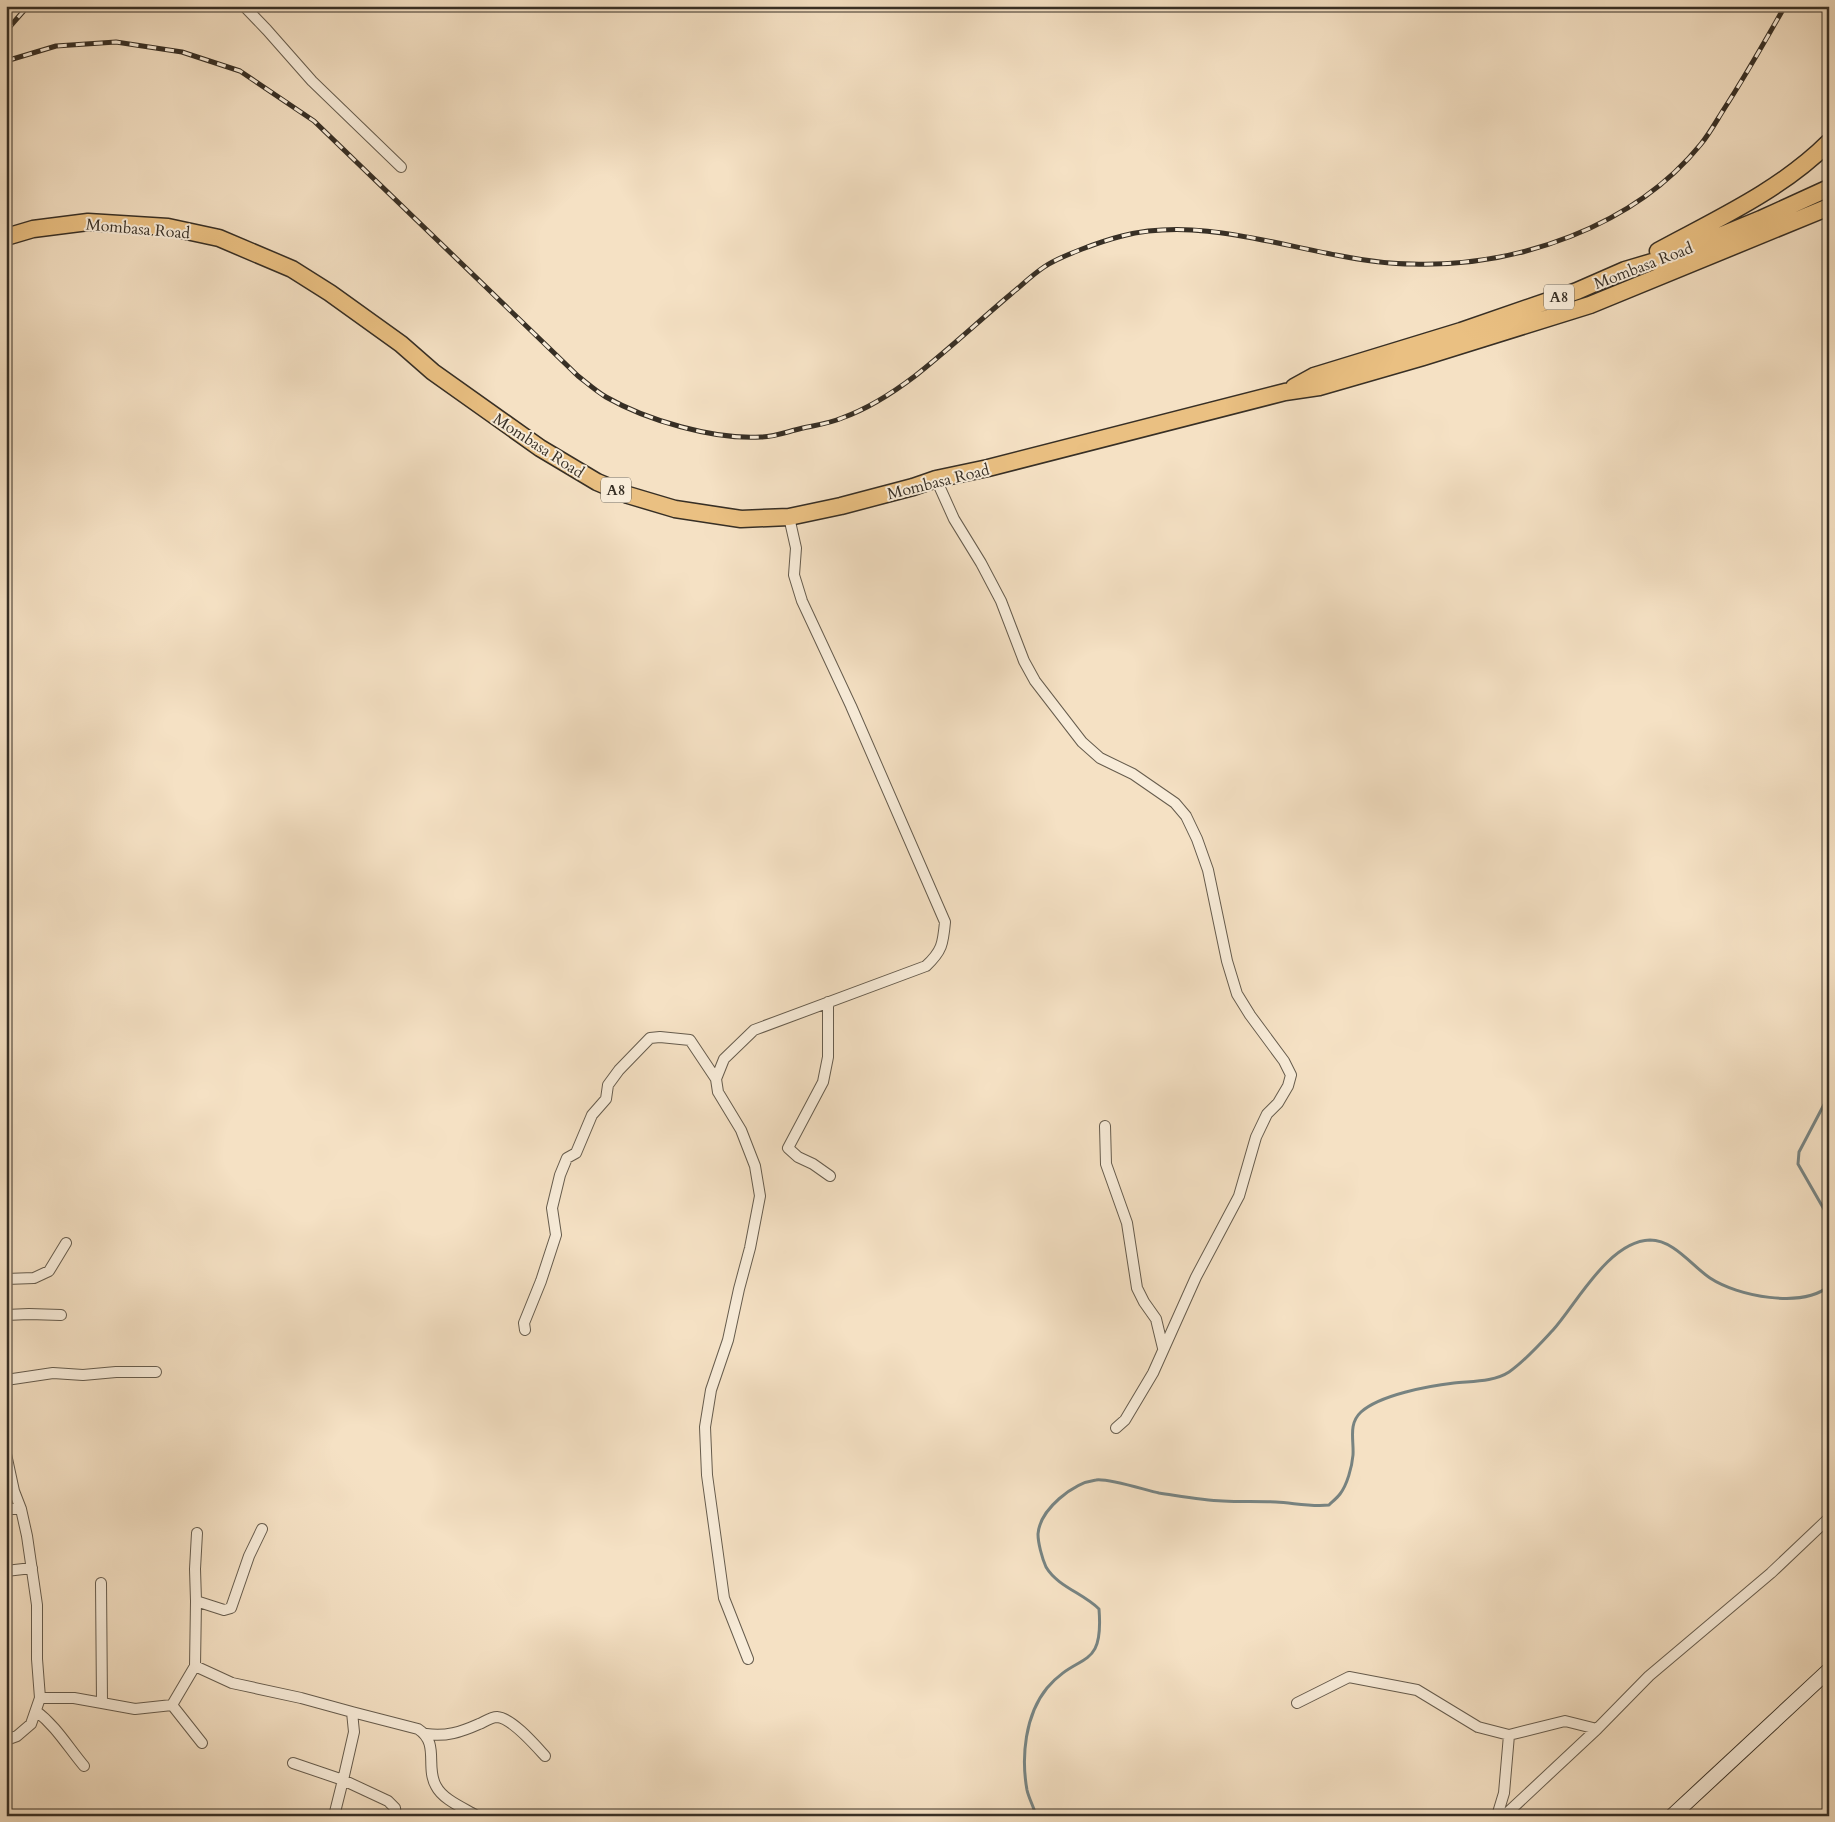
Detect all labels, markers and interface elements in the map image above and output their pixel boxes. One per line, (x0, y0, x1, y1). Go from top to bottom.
street label: Mombasa Road (85, 213, 191, 245)
street label: Mombasa Road (1591, 237, 1697, 295)
road number: A8 (1544, 284, 1574, 310)
street label: Mombasa Road (489, 408, 589, 484)
street label: Mombasa Road (885, 459, 992, 505)
road number: A8 (601, 478, 631, 502)

